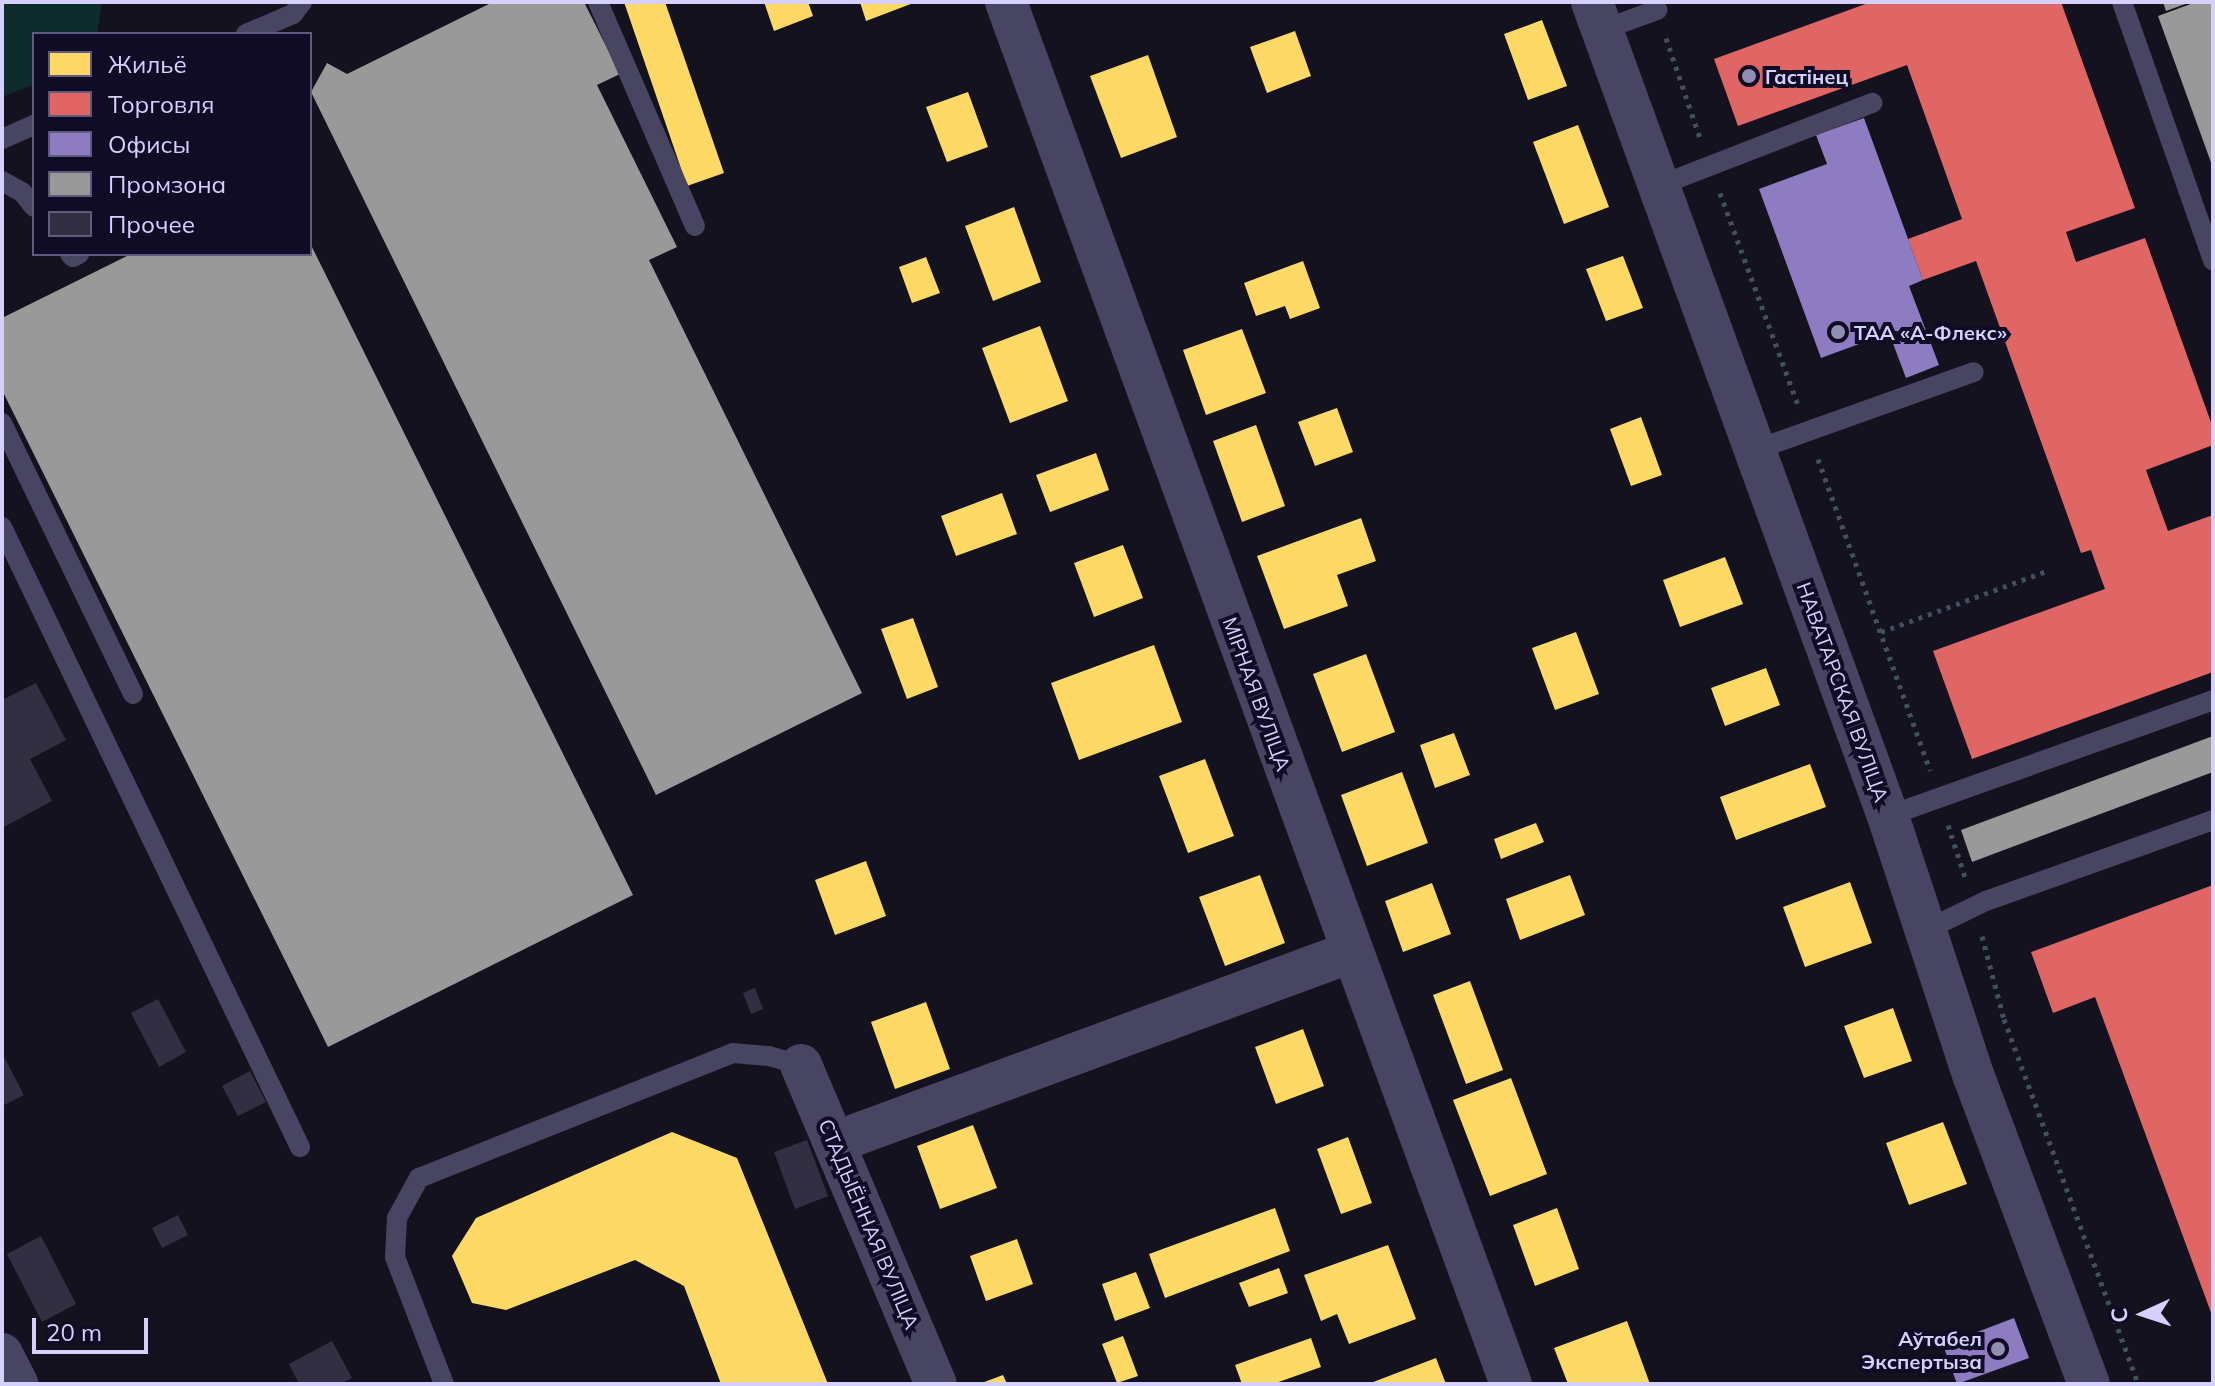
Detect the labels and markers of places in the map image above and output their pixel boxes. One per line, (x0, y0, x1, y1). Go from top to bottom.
place label: Гастiнец (1765, 64, 1848, 88)
marker: Гастiнец (1740, 67, 1758, 85)
place label: ТАА «А-Флекс» (1854, 320, 2007, 344)
marker: ТАА «А-Флекс» (1829, 323, 1847, 341)
place label: Аўтабел Экспертыза (1861, 1326, 1982, 1373)
marker: Аўтабел Экспертыза (1989, 1340, 2007, 1358)

